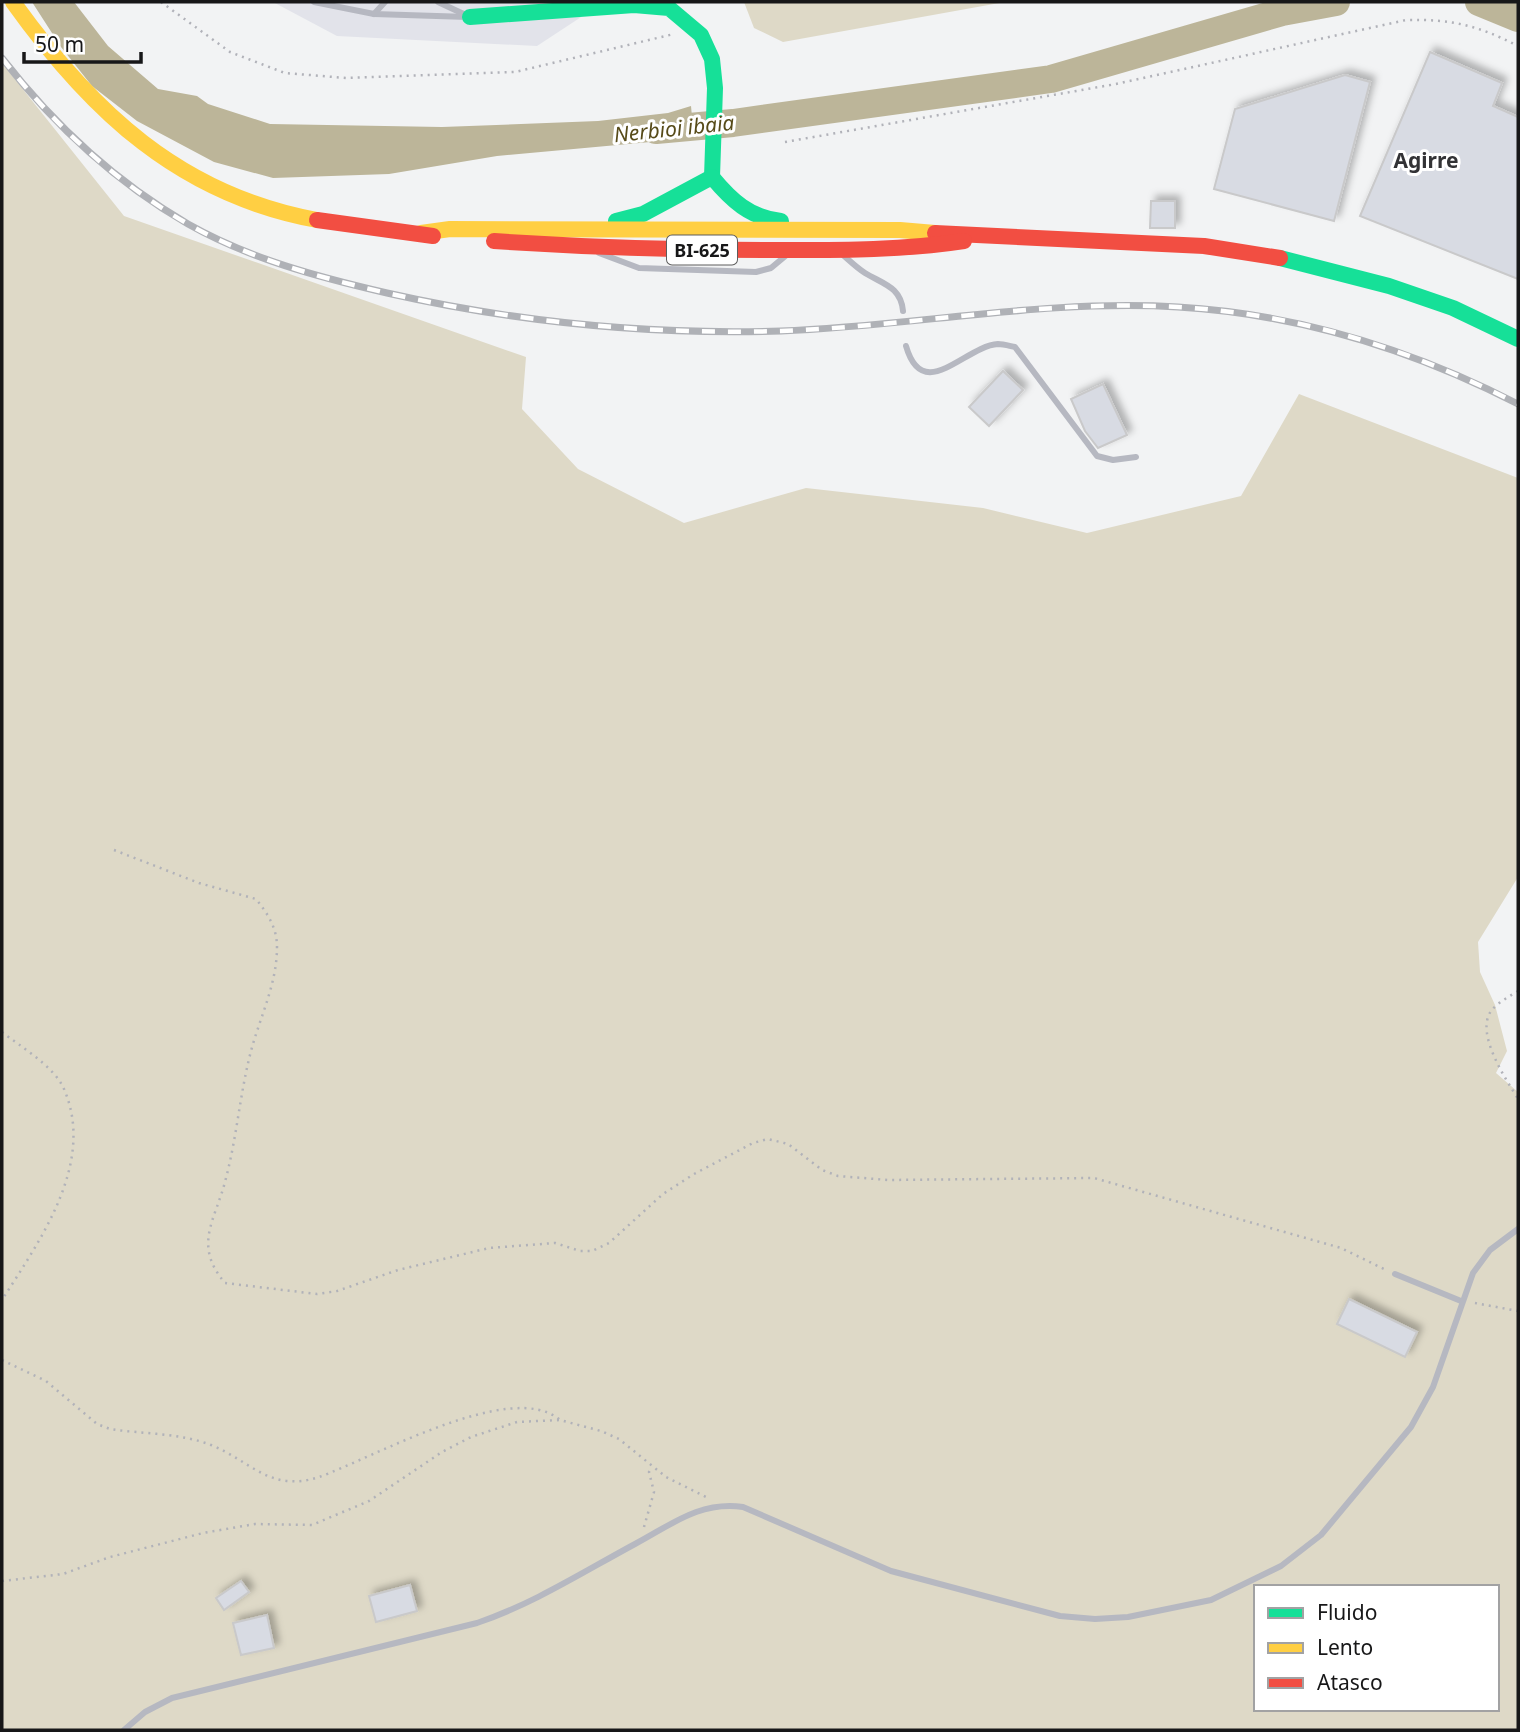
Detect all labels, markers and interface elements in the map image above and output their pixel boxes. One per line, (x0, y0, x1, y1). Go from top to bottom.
scale bar (24, 21, 142, 65)
text: 50 m (35, 30, 84, 58)
water label: Nerbioi ibaia (612, 108, 736, 148)
district label: Agirre (1394, 146, 1458, 174)
road number: BI-625 (667, 236, 737, 264)
legend (1254, 1585, 1499, 1711)
text: Fluido (1317, 1598, 1377, 1626)
text: Lento (1317, 1633, 1373, 1661)
text: Atasco (1317, 1668, 1383, 1696)

